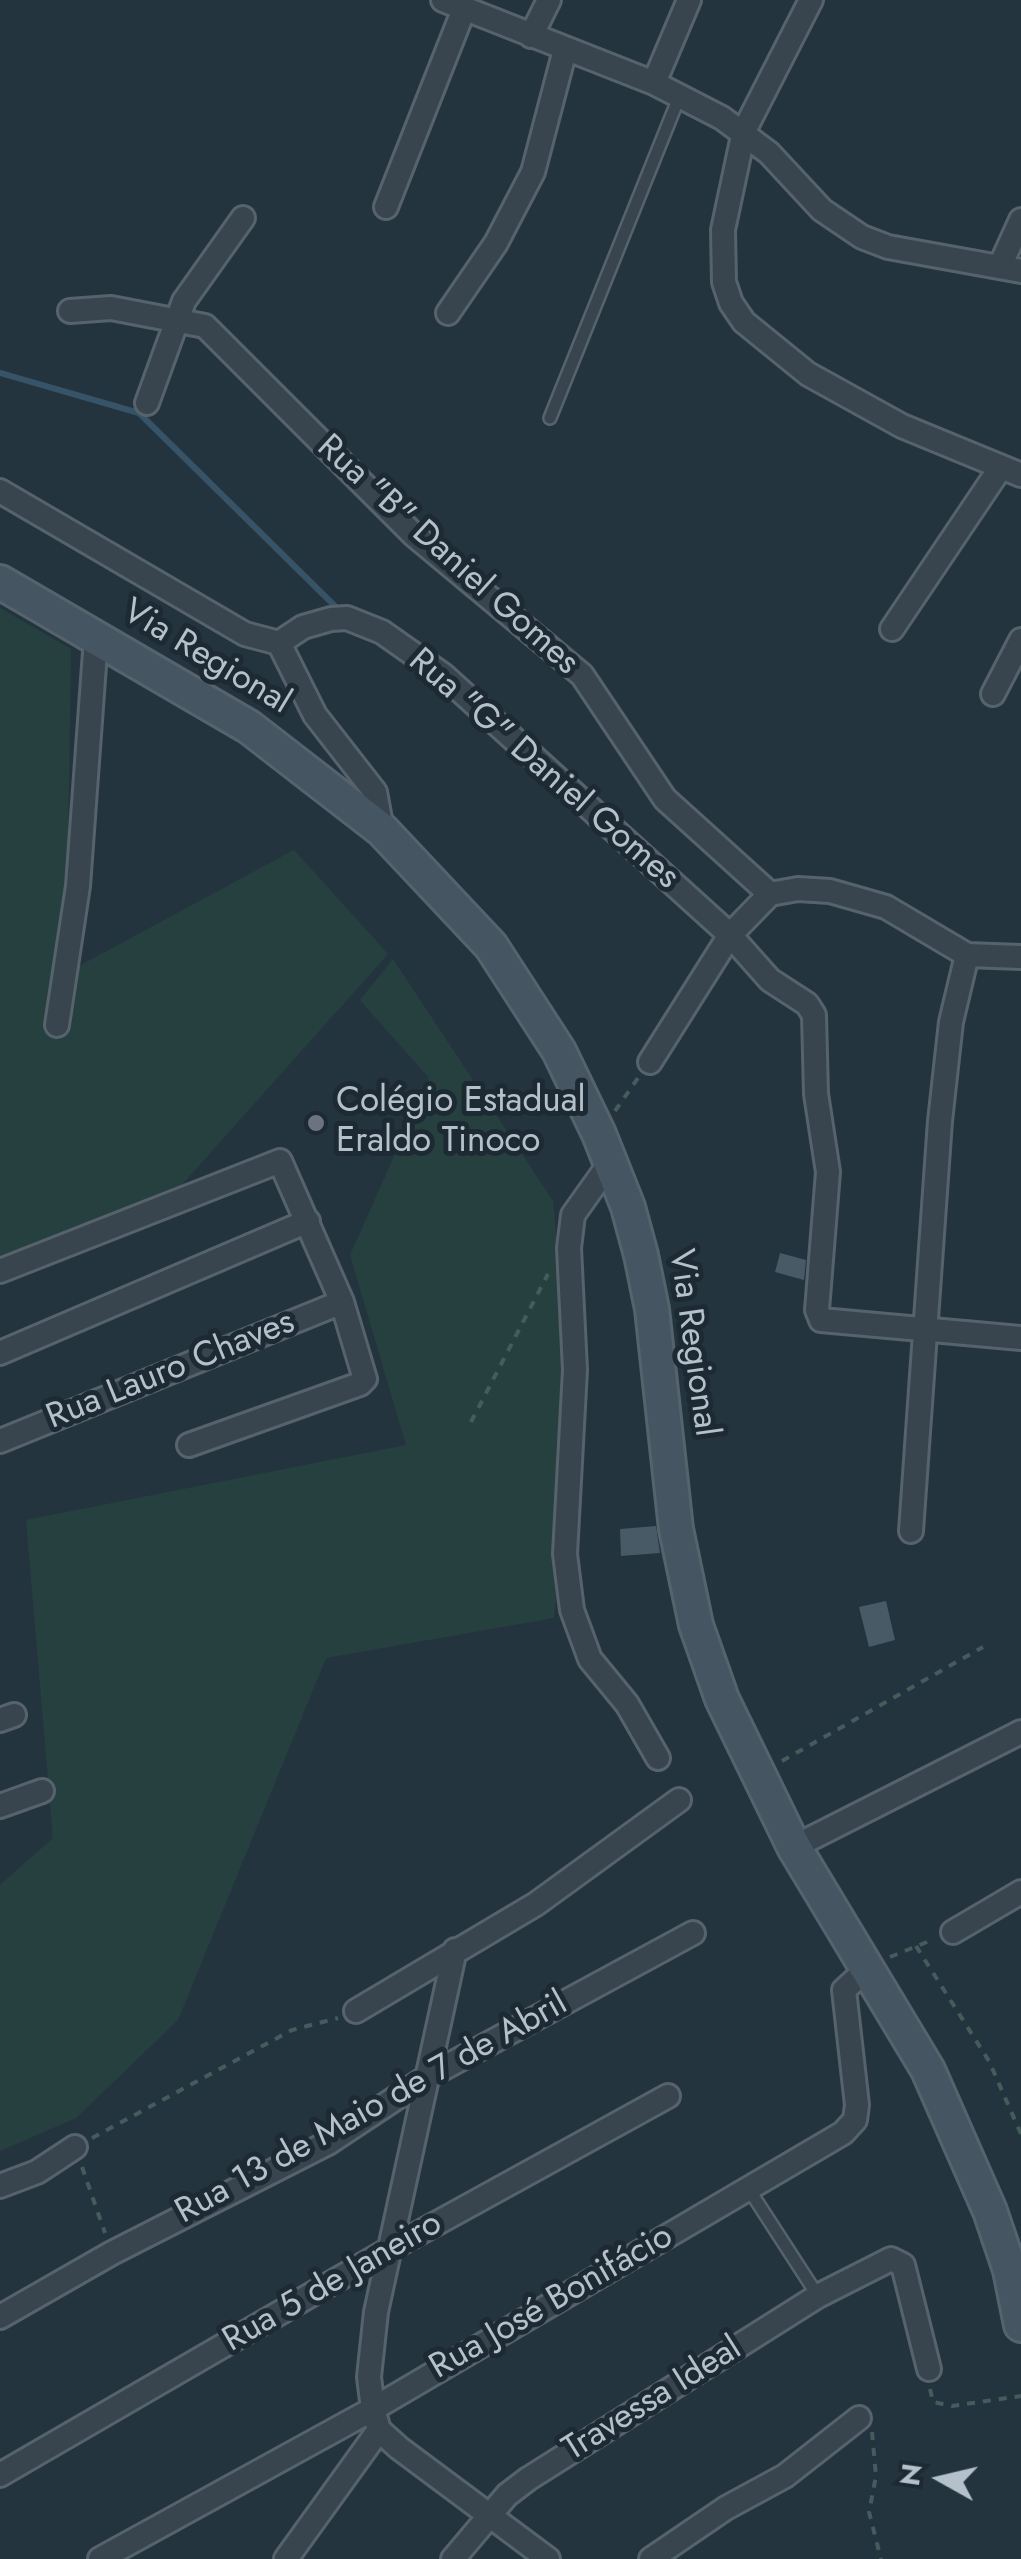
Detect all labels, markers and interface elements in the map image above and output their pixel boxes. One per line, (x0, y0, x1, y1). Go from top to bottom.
street label: Rua "B" Daniel Gomes (307, 427, 587, 685)
street label: Via Regional (114, 591, 298, 725)
street label: Rua "G" Daniel Gomes (399, 641, 687, 899)
place label: Colégio Estadual Eraldo Tinoco (336, 1082, 586, 1164)
marker: Colégio Estadual Eraldo Tinoco (305, 1112, 327, 1134)
street label: Via Regional (658, 1247, 726, 1439)
street label: Rua Lauro Chaves (41, 1302, 301, 1440)
street label: Rua 13 de Maio de 7 de Abril (169, 1984, 575, 2234)
street label: Rua 5 de Janeiro (216, 2203, 450, 2363)
street label: Rua José Bonifácio (423, 2216, 681, 2390)
street label: Travessa Ideal (556, 2329, 750, 2471)
north arrow (891, 2429, 991, 2529)
text: N (889, 2461, 933, 2489)

